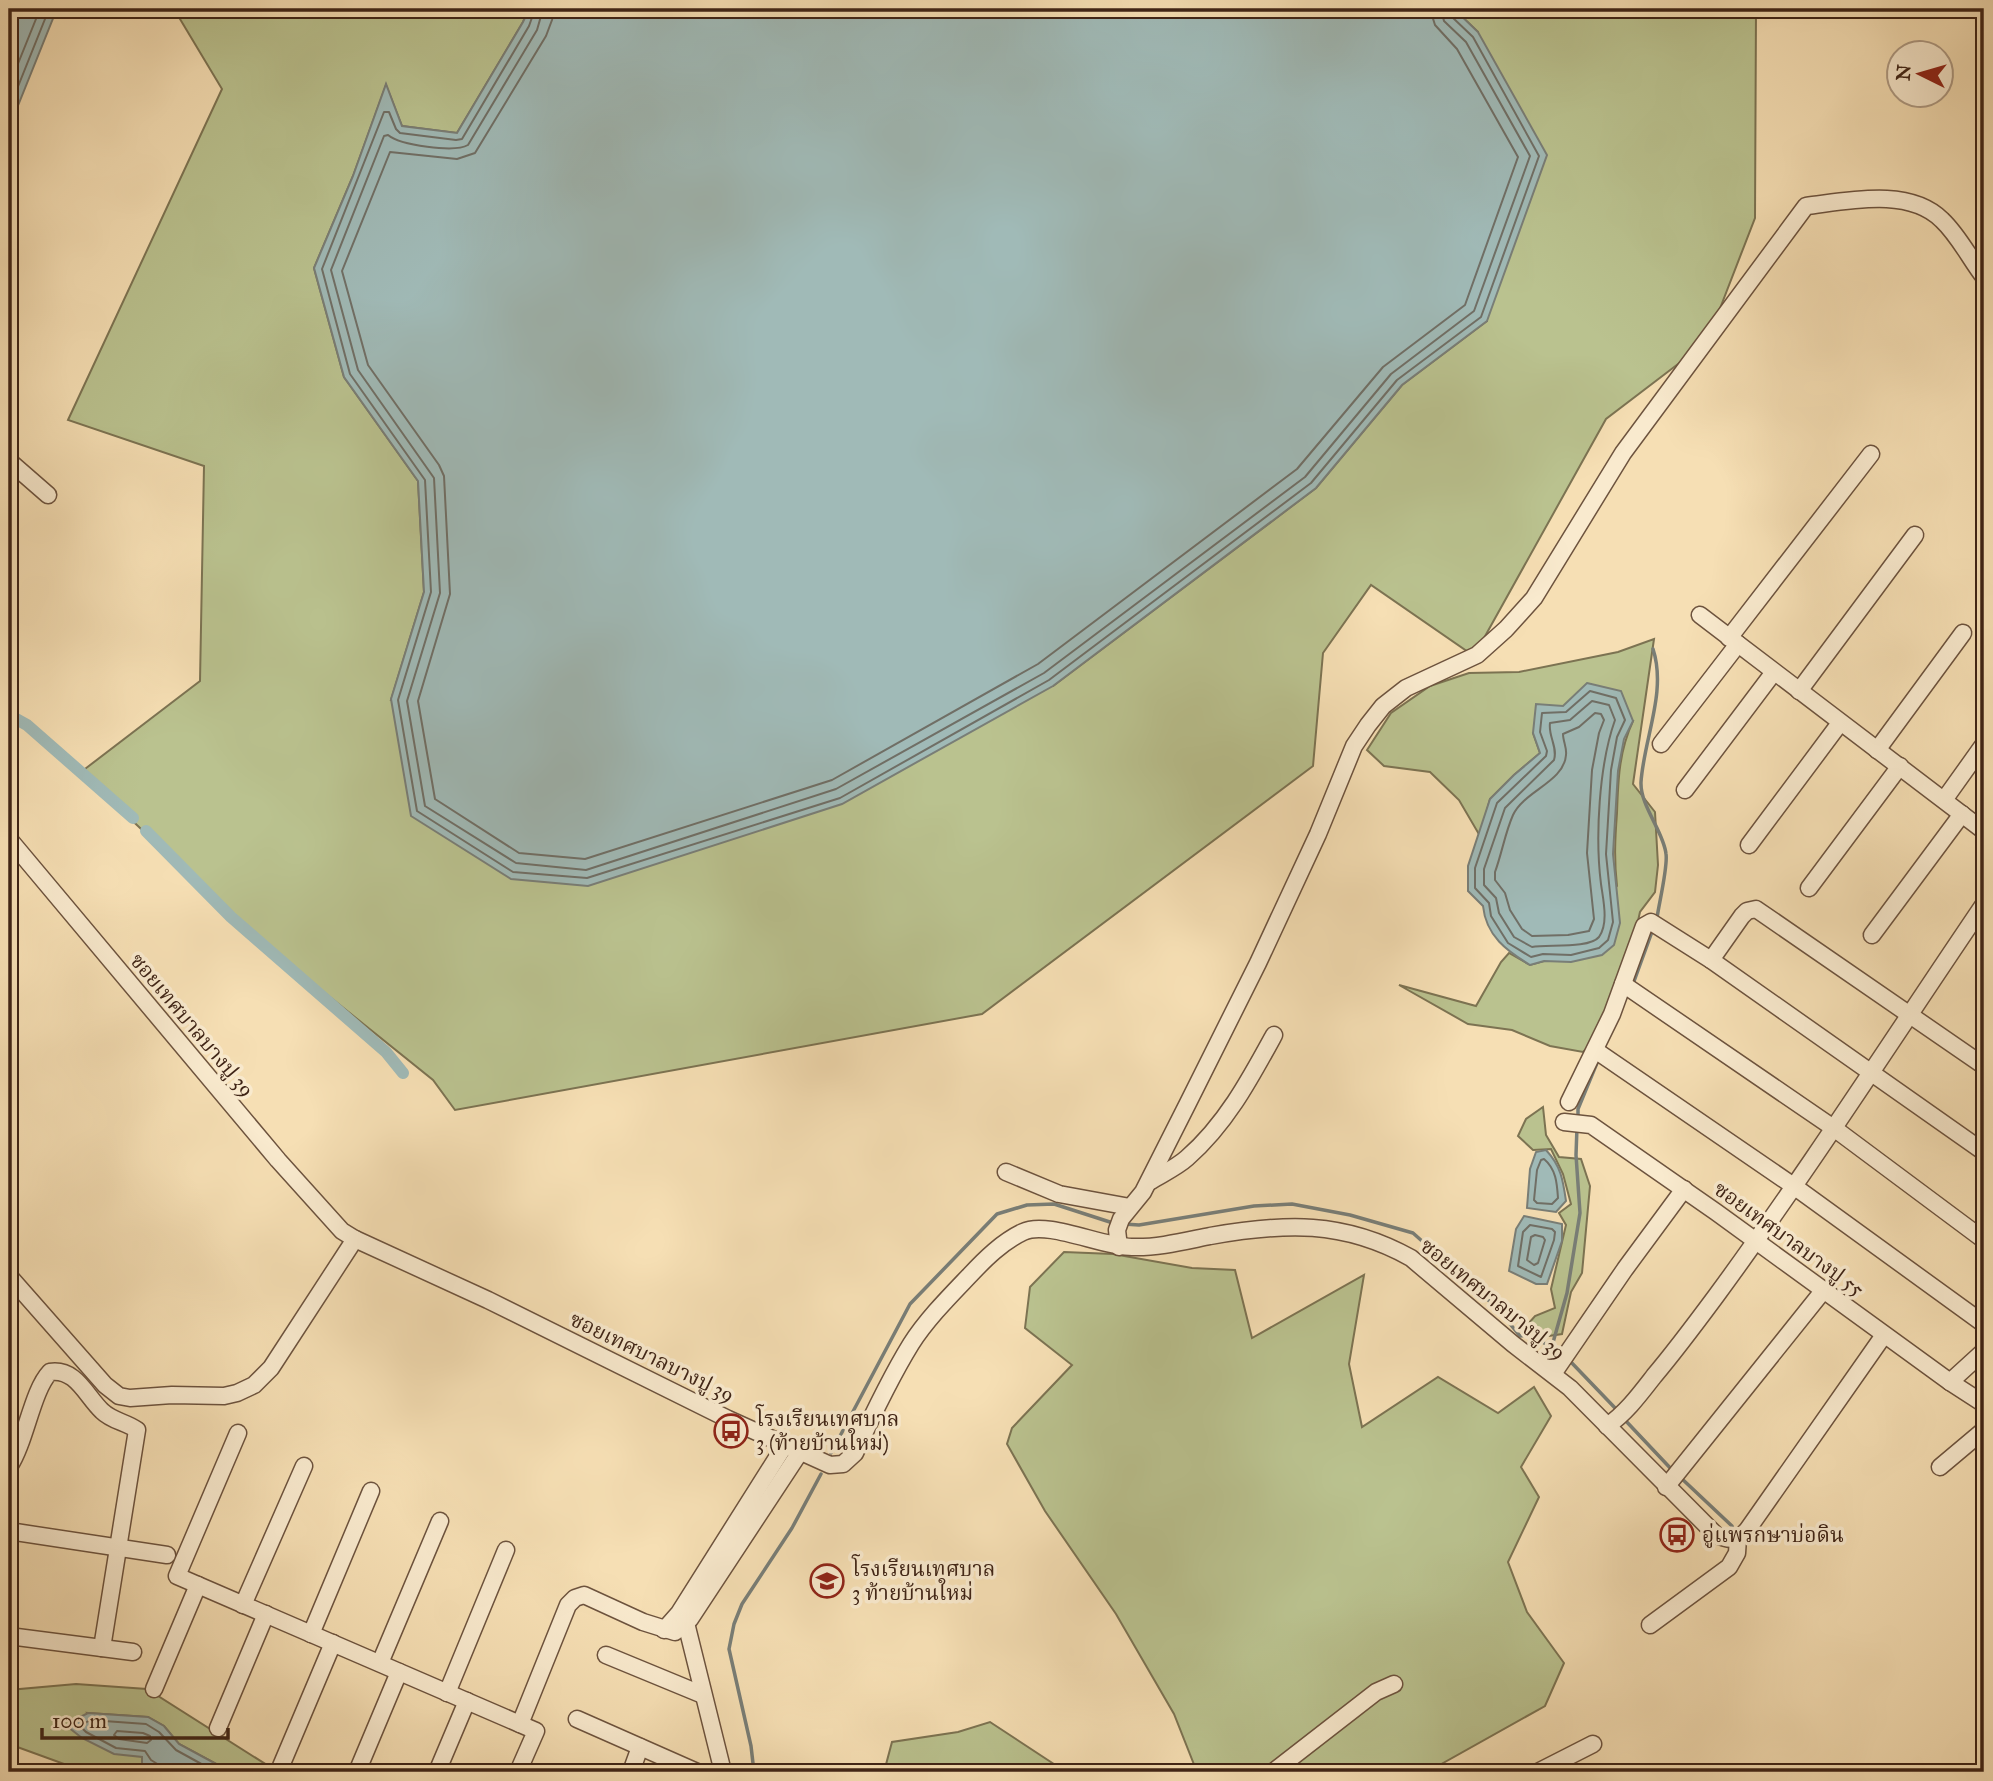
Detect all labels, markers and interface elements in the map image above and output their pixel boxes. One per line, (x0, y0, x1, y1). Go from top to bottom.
north arrow (1884, 38, 1954, 108)
text: N (1891, 64, 1916, 82)
street label: ซอยเทศบาลบางปู 39 (124, 948, 260, 1102)
street label: ซอยเทศบาลบางปู 55 (1709, 1176, 1869, 1302)
street label: ซอยเทศบาลบางปู 39 (1415, 1232, 1571, 1366)
street label: ซอยเทศบาลบางปู 39 (566, 1306, 738, 1408)
place label: โรงเรียนเทศบาล 3 (ท้ายบ้านใหม่) (755, 1404, 899, 1456)
bus stop icon: โรงเรียนเทศบาล 3 (ท้ายบ้านใหม่) (712, 1412, 750, 1450)
bus stop icon: อู่แพรกษาบ่อดิน (1658, 1516, 1696, 1554)
place label: อู่แพรกษาบ่อดิน (1702, 1522, 1844, 1548)
place label: โรงเรียนเทศบาล 3 ท้ายบ้านใหม่ (851, 1554, 995, 1606)
school or university icon: โรงเรียนเทศบาล 3 ท้ายบ้านใหม่ (808, 1562, 846, 1600)
scale bar (42, 1697, 228, 1741)
text: 100 m (52, 1708, 107, 1734)

